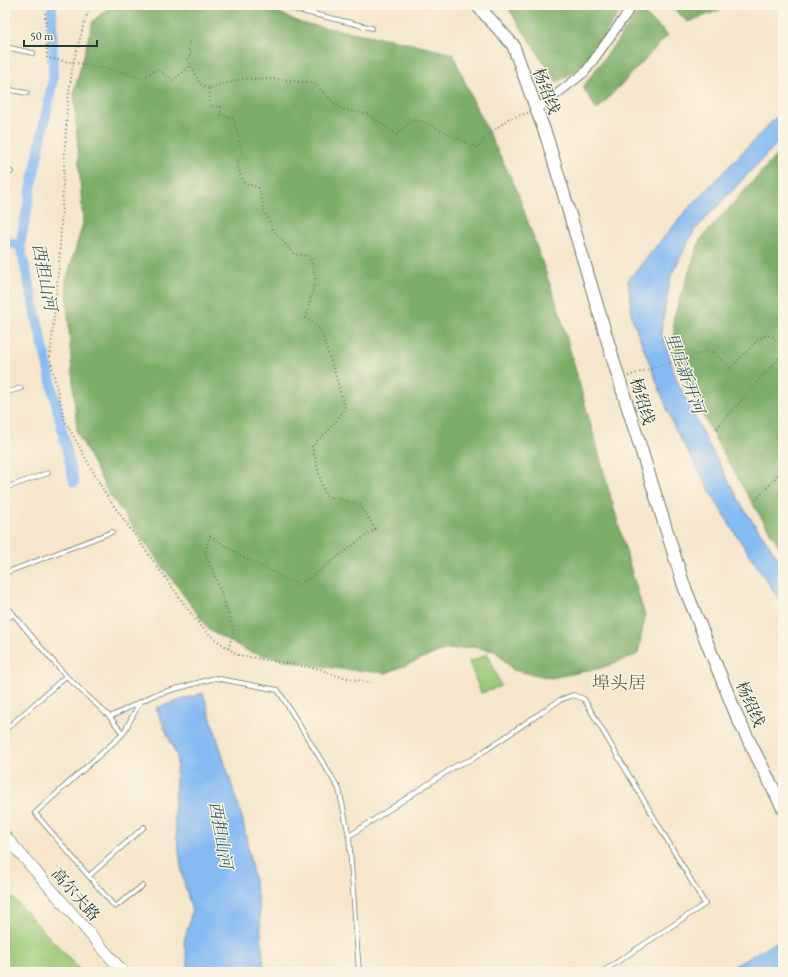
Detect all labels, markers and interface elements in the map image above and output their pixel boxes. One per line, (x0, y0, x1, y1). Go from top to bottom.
scale bar (24, 22, 97, 48)
text: 50 m (30, 28, 54, 44)
street label: 杨绍线 (528, 65, 565, 117)
water label: 西担山河 (28, 242, 63, 315)
water label: 里庄新开河 (660, 329, 711, 420)
street label: 杨绍线 (625, 375, 660, 427)
district label: 埠头居 (592, 671, 646, 694)
street label: 杨绍线 (731, 678, 770, 730)
water label: 西担山河 (204, 800, 238, 873)
street label: 高尔夫路 (47, 863, 105, 925)

